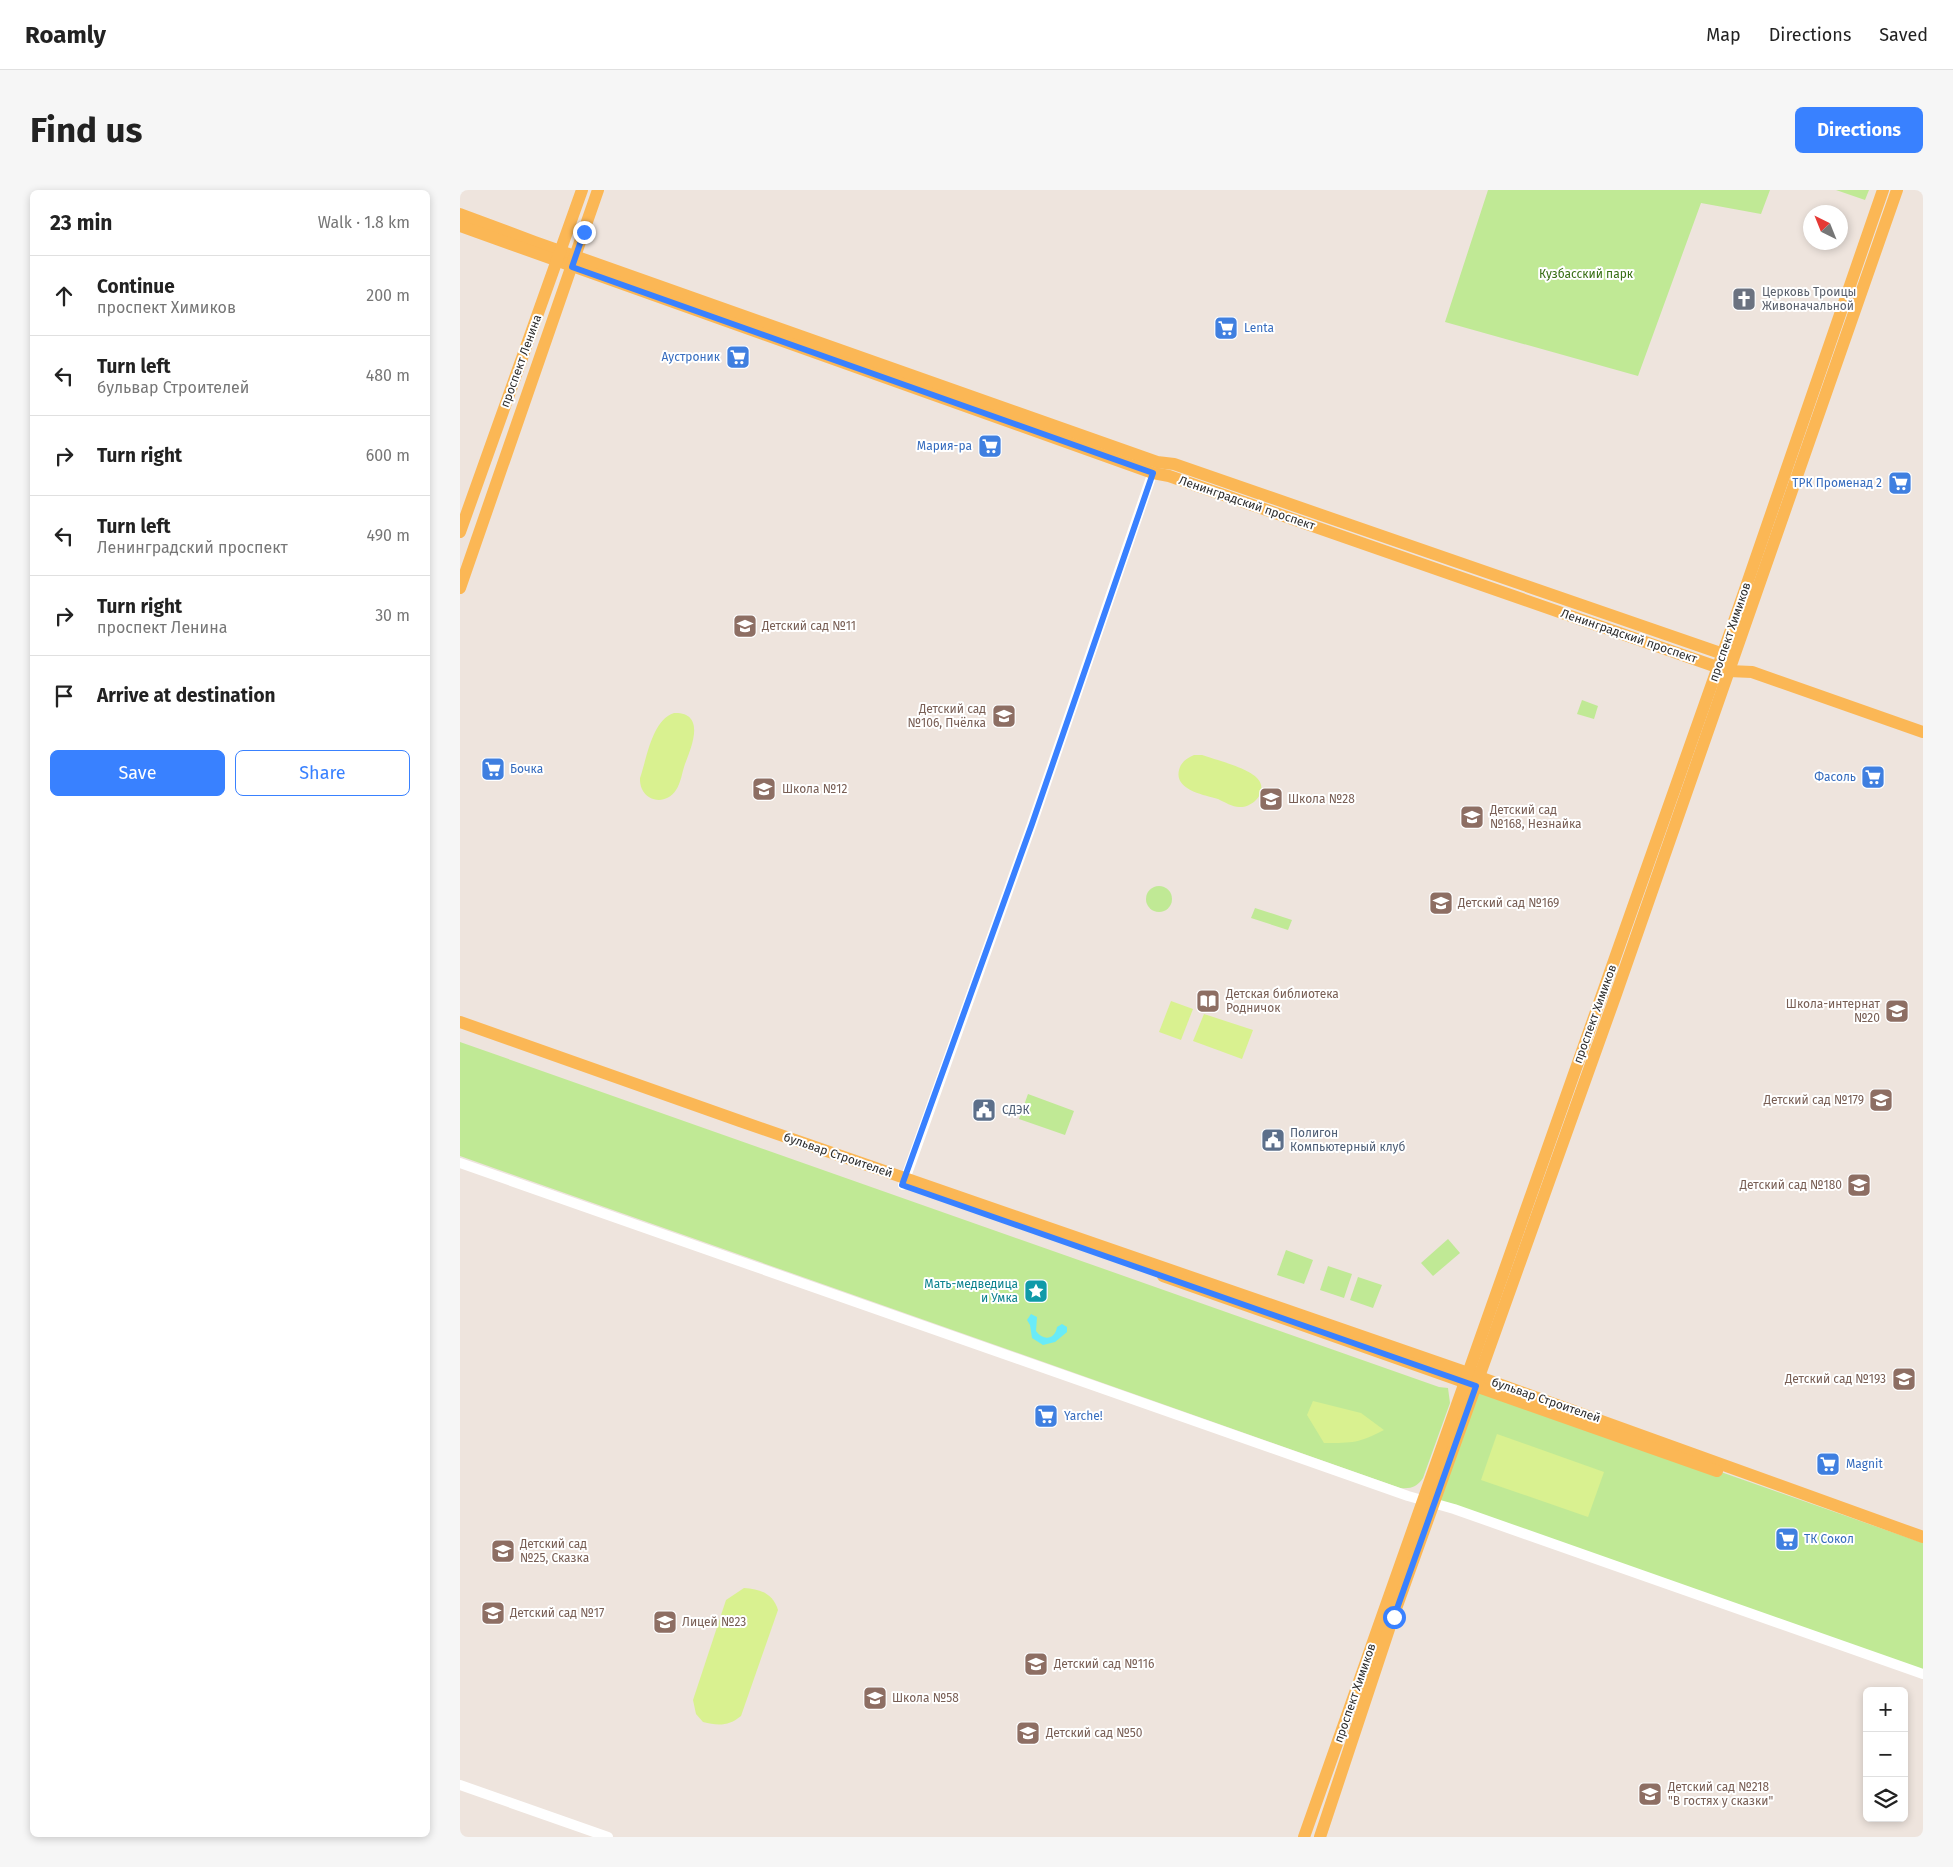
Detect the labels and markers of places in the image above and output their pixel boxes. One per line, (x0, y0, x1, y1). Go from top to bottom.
place label: Церковь Троицы Живоначальной (1762, 285, 1856, 313)
church icon: Церковь Троицы Живоначальной (1731, 286, 1757, 312)
supermarket icon: Lenta (1213, 315, 1239, 341)
place label: Lenta (1244, 321, 1274, 335)
supermarket icon: Аустроник (725, 344, 751, 370)
place label: Аустроник (661, 350, 721, 364)
supermarket icon: Мария-ра (977, 433, 1003, 459)
place label: Мария-ра (917, 439, 972, 453)
supermarket icon: ТРК Променад 2 (1887, 470, 1913, 496)
place label: ТРК Променад 2 (1792, 476, 1882, 490)
school or university icon: Детский сад №11 (732, 613, 758, 639)
place label: Детский сад №11 (761, 619, 856, 633)
place label: Детский сад №106, Пчёлка (908, 702, 986, 730)
school or university icon: Детский сад №106, Пчёлка (991, 703, 1017, 729)
supermarket icon: Бочка (480, 756, 506, 782)
place label: Бочка (510, 762, 543, 776)
supermarket icon: Фасоль (1860, 764, 1886, 790)
place label: Фасоль (1814, 770, 1856, 784)
school or university icon: Школа №12 (751, 776, 777, 802)
place label: Школа №12 (782, 782, 847, 796)
school or university icon: Школа №28 (1258, 786, 1284, 812)
place label: Школа №28 (1288, 792, 1355, 806)
place label: Детский сад №168, Незнайка (1489, 803, 1582, 831)
school or university icon: Детский сад №168, Незнайка (1459, 804, 1485, 830)
school or university icon: Детский сад №169 (1428, 890, 1454, 916)
place label: Детский сад №169 (1457, 896, 1559, 910)
place label: Детская библиотека Родничок (1225, 987, 1339, 1015)
library icon: Детская библиотека Родничок (1195, 988, 1221, 1014)
place label: Школа-интернат №20 (1786, 997, 1881, 1025)
school or university icon: Школа-интернат №20 (1884, 998, 1910, 1024)
school or university icon: Детский сад №179 (1868, 1087, 1894, 1113)
place label: Детский сад №179 (1763, 1093, 1864, 1107)
public building icon: СДЭК (971, 1097, 997, 1123)
place label: СДЭК (1002, 1103, 1030, 1117)
place label: Полигон Компьютерный клуб (1290, 1126, 1405, 1154)
public building icon: Полигон Компьютерный клуб (1260, 1127, 1286, 1153)
school or university icon: Детский сад №180 (1846, 1172, 1872, 1198)
place label: Детский сад №180 (1739, 1178, 1842, 1192)
place label: Мать-медведица и Умка (924, 1277, 1018, 1305)
place icon: Мать-медведица и Умка (1023, 1278, 1049, 1304)
school or university icon: Детский сад №193 (1891, 1366, 1917, 1392)
place label: Детский сад №193 (1784, 1372, 1886, 1386)
supermarket icon: Yarche! (1033, 1403, 1059, 1429)
place label: Yarche! (1064, 1409, 1103, 1423)
supermarket icon: Magnit (1815, 1451, 1841, 1477)
place label: Magnit (1846, 1457, 1883, 1471)
supermarket icon: ТК Сокол (1774, 1526, 1800, 1552)
place label: ТК Сокол (1804, 1532, 1854, 1546)
place label: Детский сад №25, Сказка (519, 1537, 589, 1565)
school or university icon: Детский сад №25, Сказка (490, 1538, 516, 1564)
school or university icon: Детский сад №17 (480, 1600, 506, 1626)
place label: Детский сад №17 (509, 1606, 604, 1620)
school or university icon: Лицей №23 (652, 1609, 678, 1635)
place label: Лицей №23 (682, 1615, 746, 1629)
school or university icon: Детский сад №116 (1023, 1651, 1049, 1677)
place label: Детский сад №116 (1053, 1657, 1154, 1671)
school or university icon: Школа №58 (862, 1685, 888, 1711)
place label: Школа №58 (892, 1691, 959, 1705)
school or university icon: Детский сад №50 (1015, 1720, 1041, 1746)
place label: Детский сад №50 (1045, 1726, 1143, 1740)
place label: Детский сад №218 "В гостях у сказки" (1667, 1780, 1773, 1808)
school or university icon: Детский сад №218 "В гостях у сказки" (1637, 1781, 1663, 1807)

